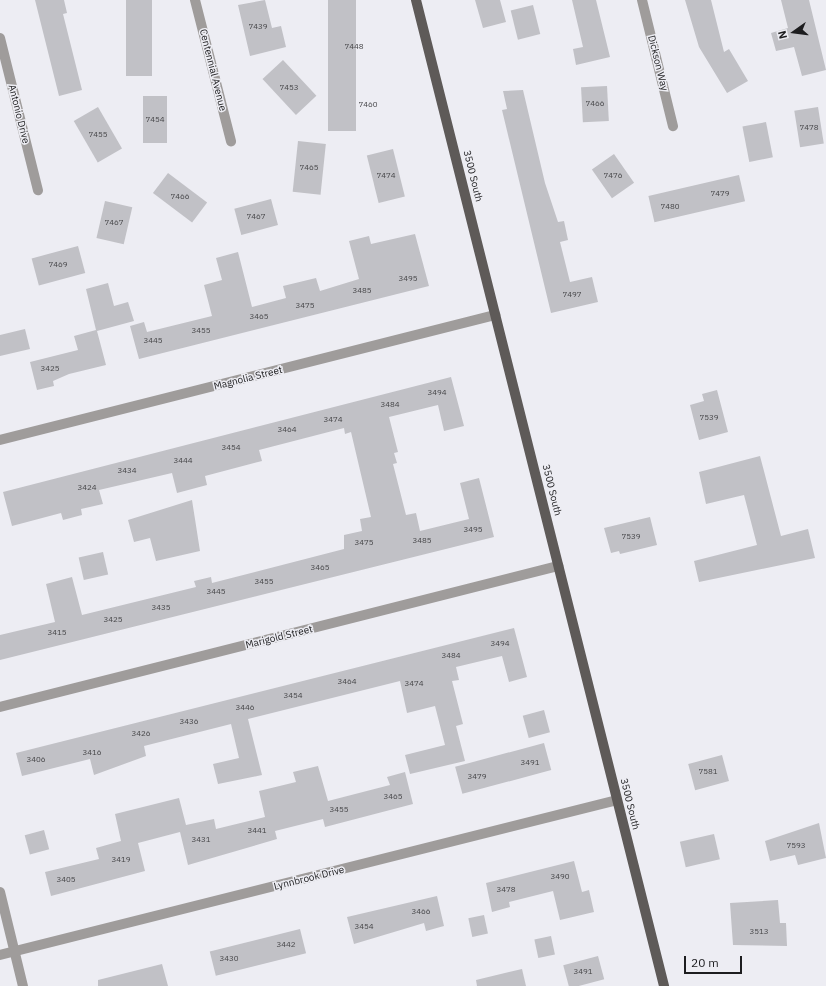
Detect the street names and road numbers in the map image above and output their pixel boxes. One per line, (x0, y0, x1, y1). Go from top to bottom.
street label: Centennial Avenue (197, 28, 229, 112)
street label: Dickson Way (645, 34, 671, 92)
street label: Antonio Drive (6, 83, 32, 145)
street label: 3500 South (461, 149, 485, 203)
street label: Magnolia Street (212, 364, 284, 392)
street label: 3500 South (540, 463, 564, 517)
street label: Marigold Street (244, 623, 314, 651)
street label: 3500 South (618, 777, 642, 831)
street label: Lynnbrook Drive (272, 863, 346, 893)

